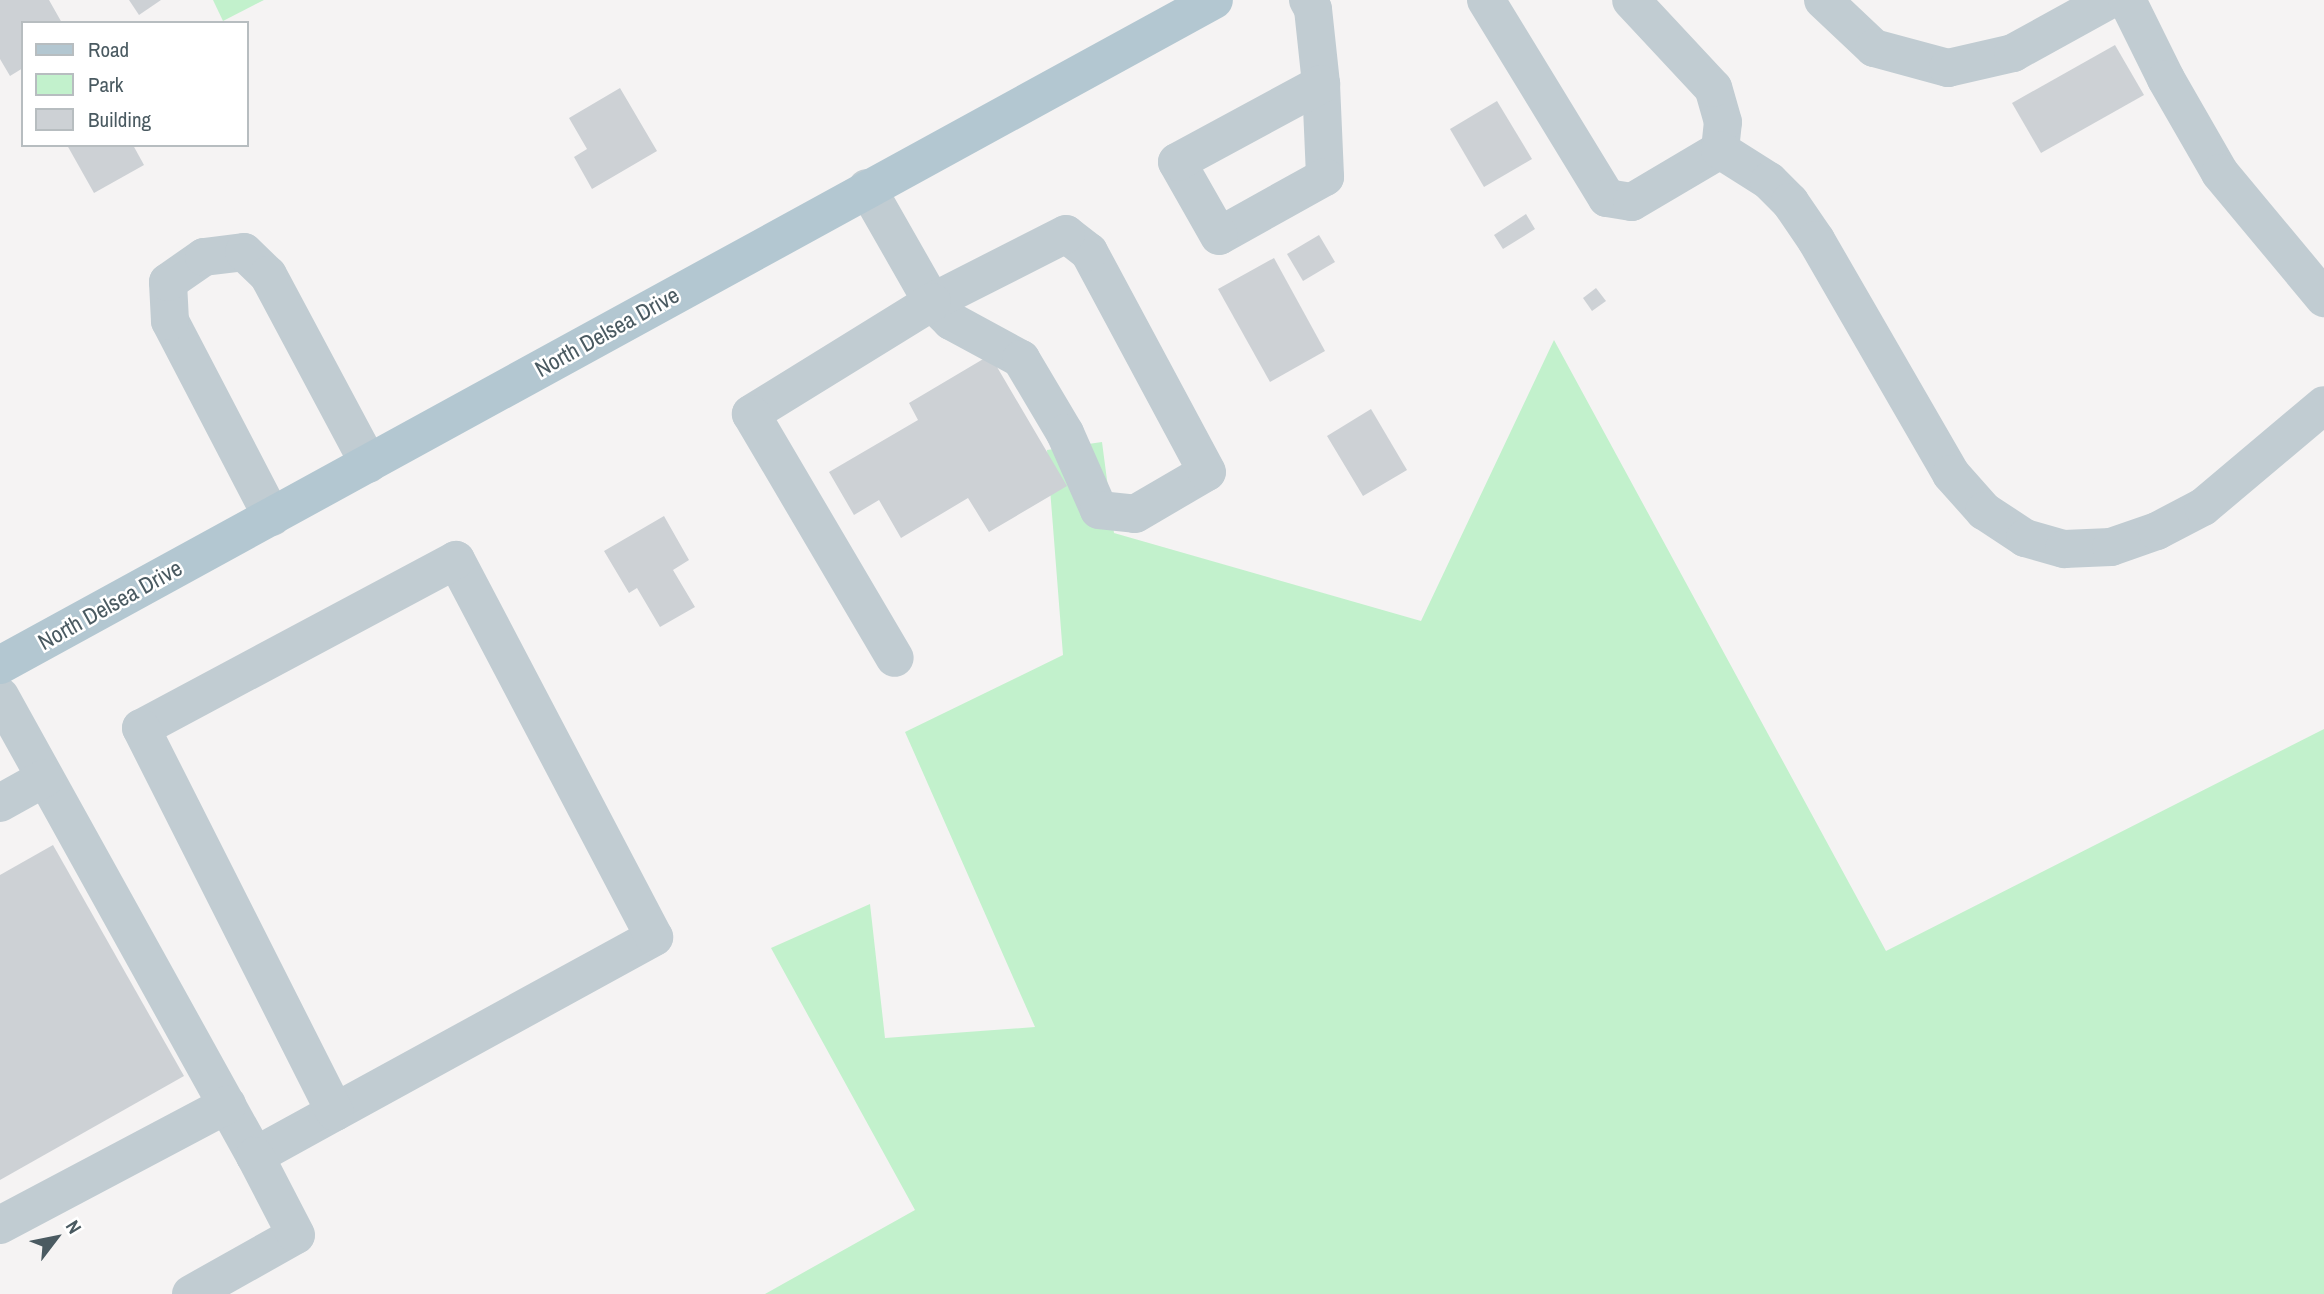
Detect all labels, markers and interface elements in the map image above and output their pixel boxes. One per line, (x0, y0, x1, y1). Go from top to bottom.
legend (21, 21, 248, 147)
text: Road (88, 35, 129, 64)
text: Park (88, 70, 123, 99)
text: Building (88, 105, 151, 134)
street label: North Delsea Drive (530, 281, 684, 383)
street label: North Delsea Drive (33, 554, 187, 656)
north arrow (21, 1203, 91, 1273)
text: N (60, 1215, 88, 1239)

